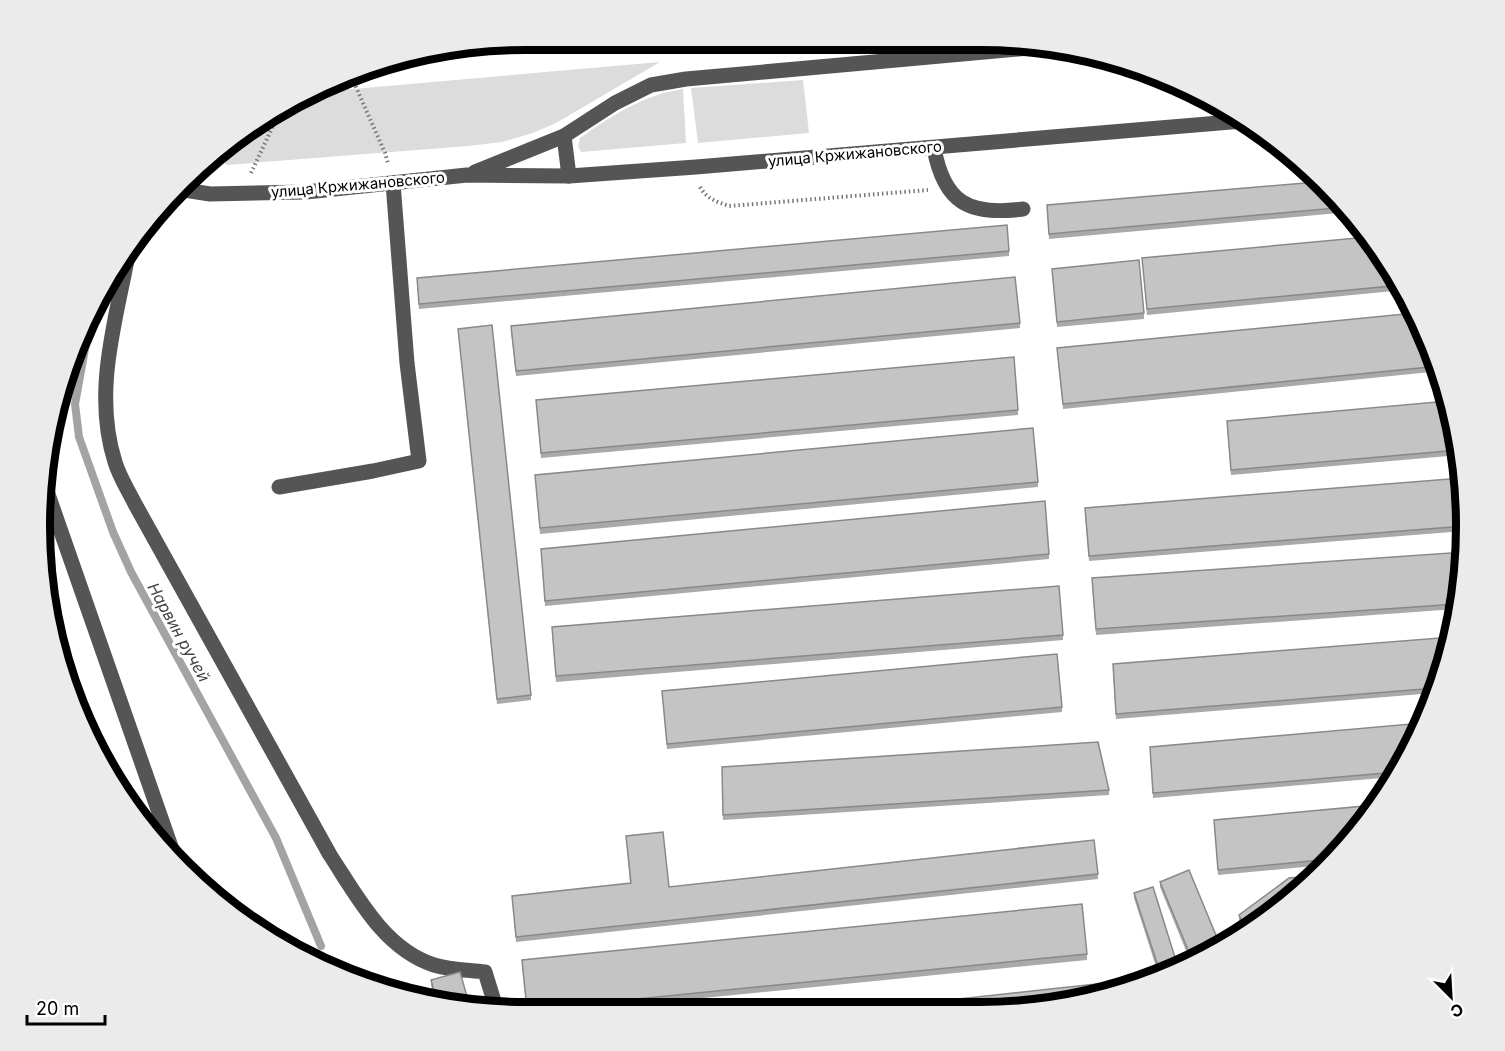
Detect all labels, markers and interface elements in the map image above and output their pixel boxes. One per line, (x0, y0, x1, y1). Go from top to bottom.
street label: улица Кржижановского (767, 136, 943, 171)
street label: улица Кржижановского (270, 167, 446, 202)
water label: Нарвин ручей (144, 579, 214, 685)
north arrow (1421, 967, 1481, 1027)
scale bar (27, 988, 105, 1026)
text: 20 m (36, 998, 79, 1019)
text: С (1447, 999, 1467, 1022)

